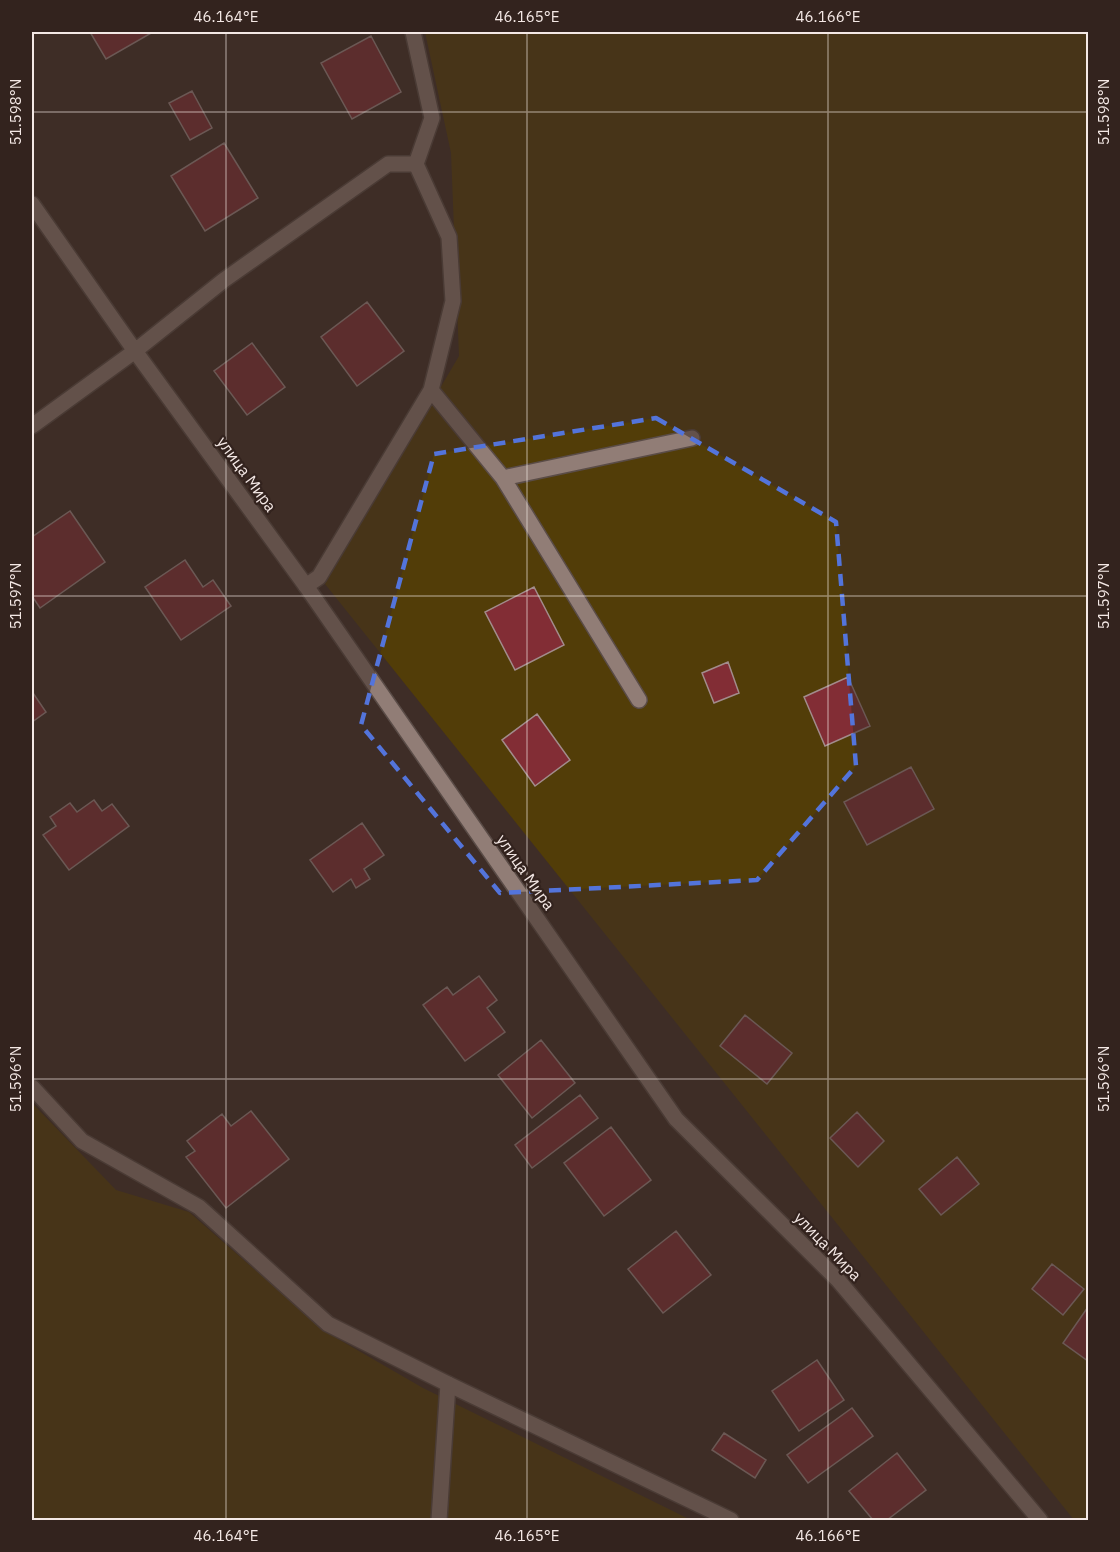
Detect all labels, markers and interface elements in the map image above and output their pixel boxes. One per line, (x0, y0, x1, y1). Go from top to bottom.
text: 46.164°E (194, 7, 258, 26)
text: 46.165°E (495, 7, 559, 26)
text: 46.166°E (796, 7, 860, 26)
text: 51.598°N (6, 79, 25, 145)
text: 51.598°N (1094, 79, 1113, 145)
street label: улица Мира (213, 432, 281, 516)
text: 51.597°N (6, 563, 25, 629)
text: 51.597°N (1094, 563, 1113, 629)
street label: улица Мира (492, 830, 560, 914)
text: 51.596°N (6, 1046, 25, 1112)
text: 51.596°N (1094, 1046, 1113, 1112)
street label: улица Мира (790, 1207, 866, 1285)
text: 46.164°E (194, 1526, 258, 1545)
text: 46.165°E (495, 1526, 559, 1545)
text: 46.166°E (796, 1526, 860, 1545)

